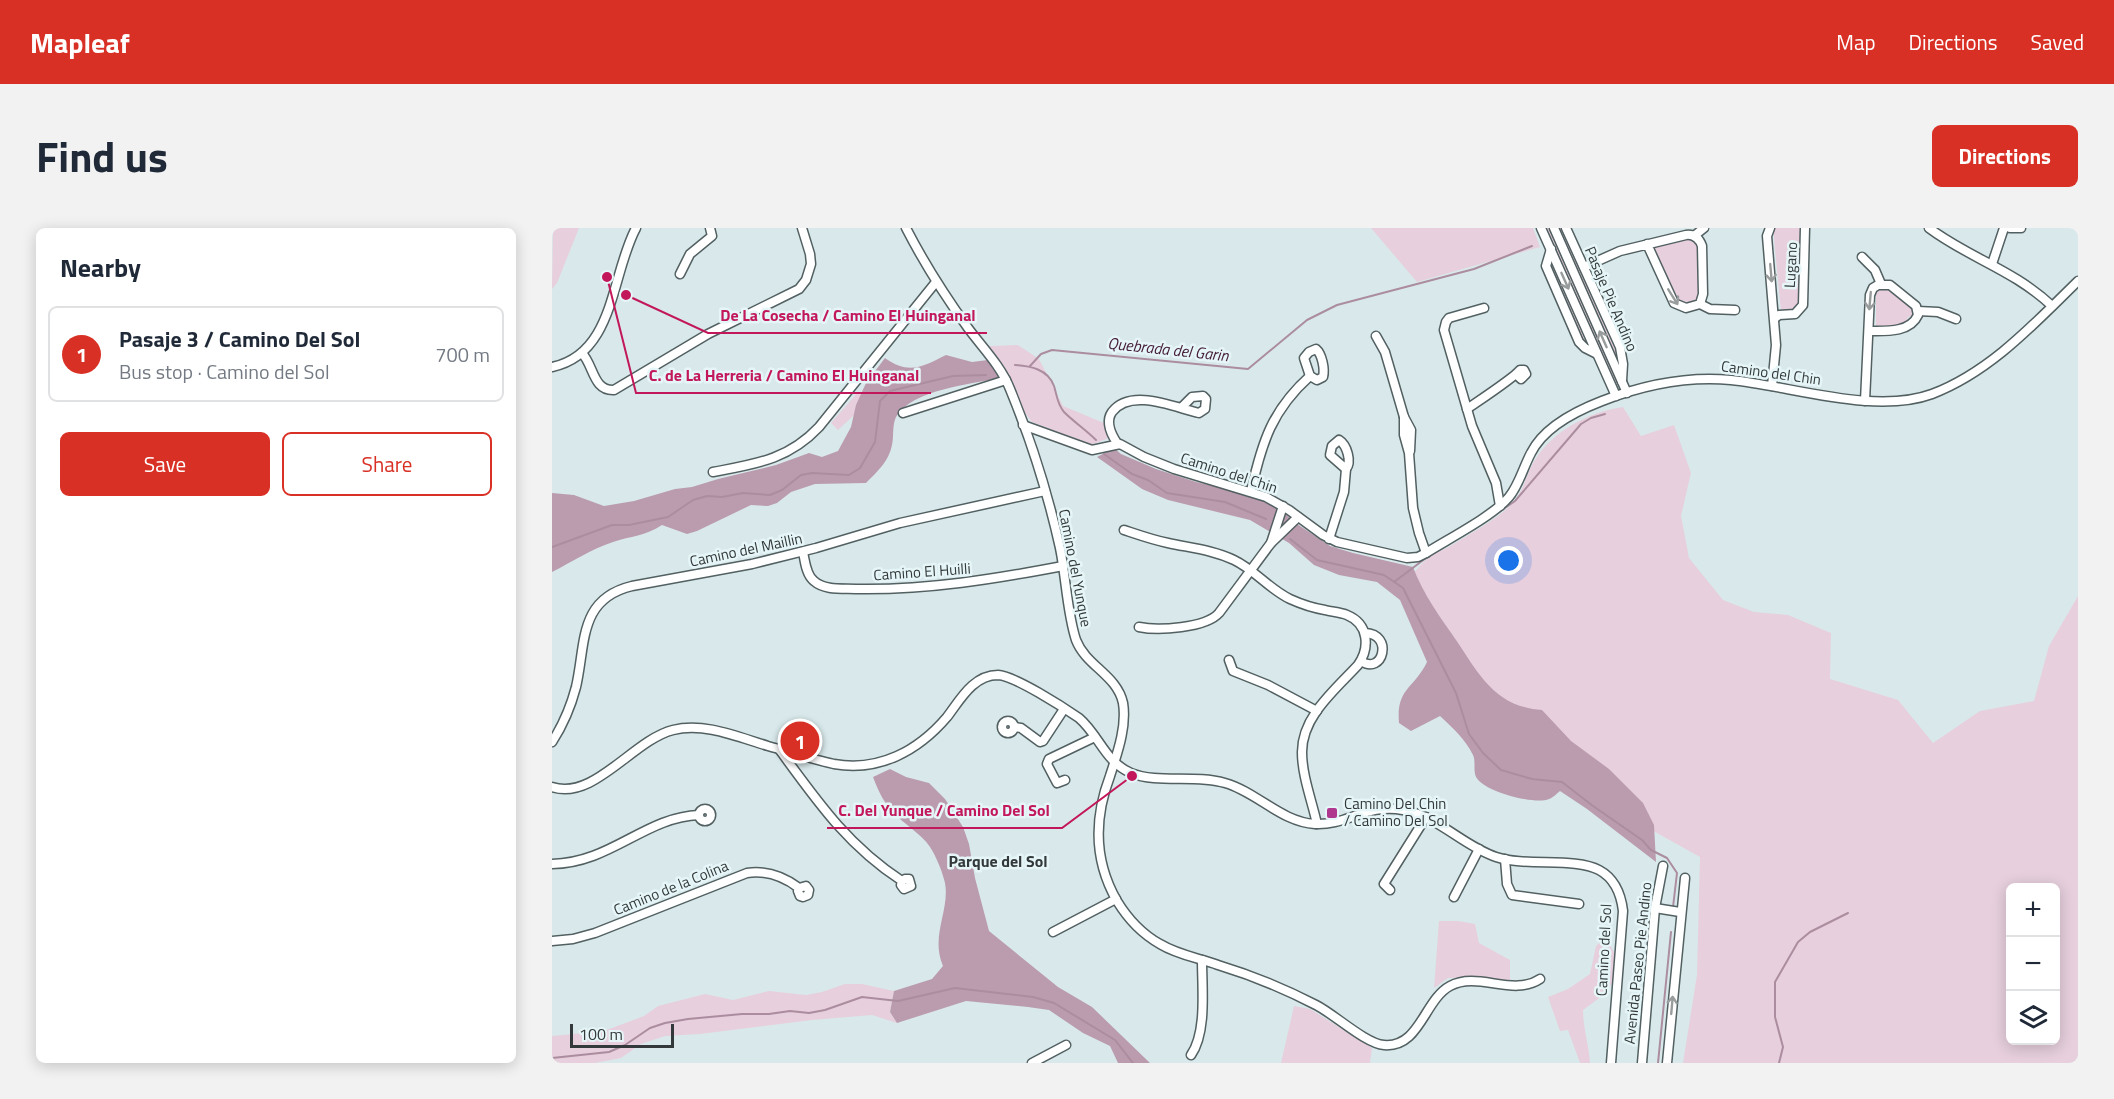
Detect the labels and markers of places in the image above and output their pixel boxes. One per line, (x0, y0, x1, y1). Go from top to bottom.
callout: De La Cosecha / Camino El Huinganal (708, 299, 987, 333)
callout: C. de La Herreria / Camino El Huinganal (636, 359, 931, 393)
pin: 1 (780, 718, 820, 764)
place label: Camino Del Chin / Camino Del Sol (1344, 792, 1448, 832)
callout: C. Del Yunque / Camino Del Sol (827, 794, 1062, 828)
marker: Camino Del Chin / Camino Del Sol (1325, 806, 1339, 820)

